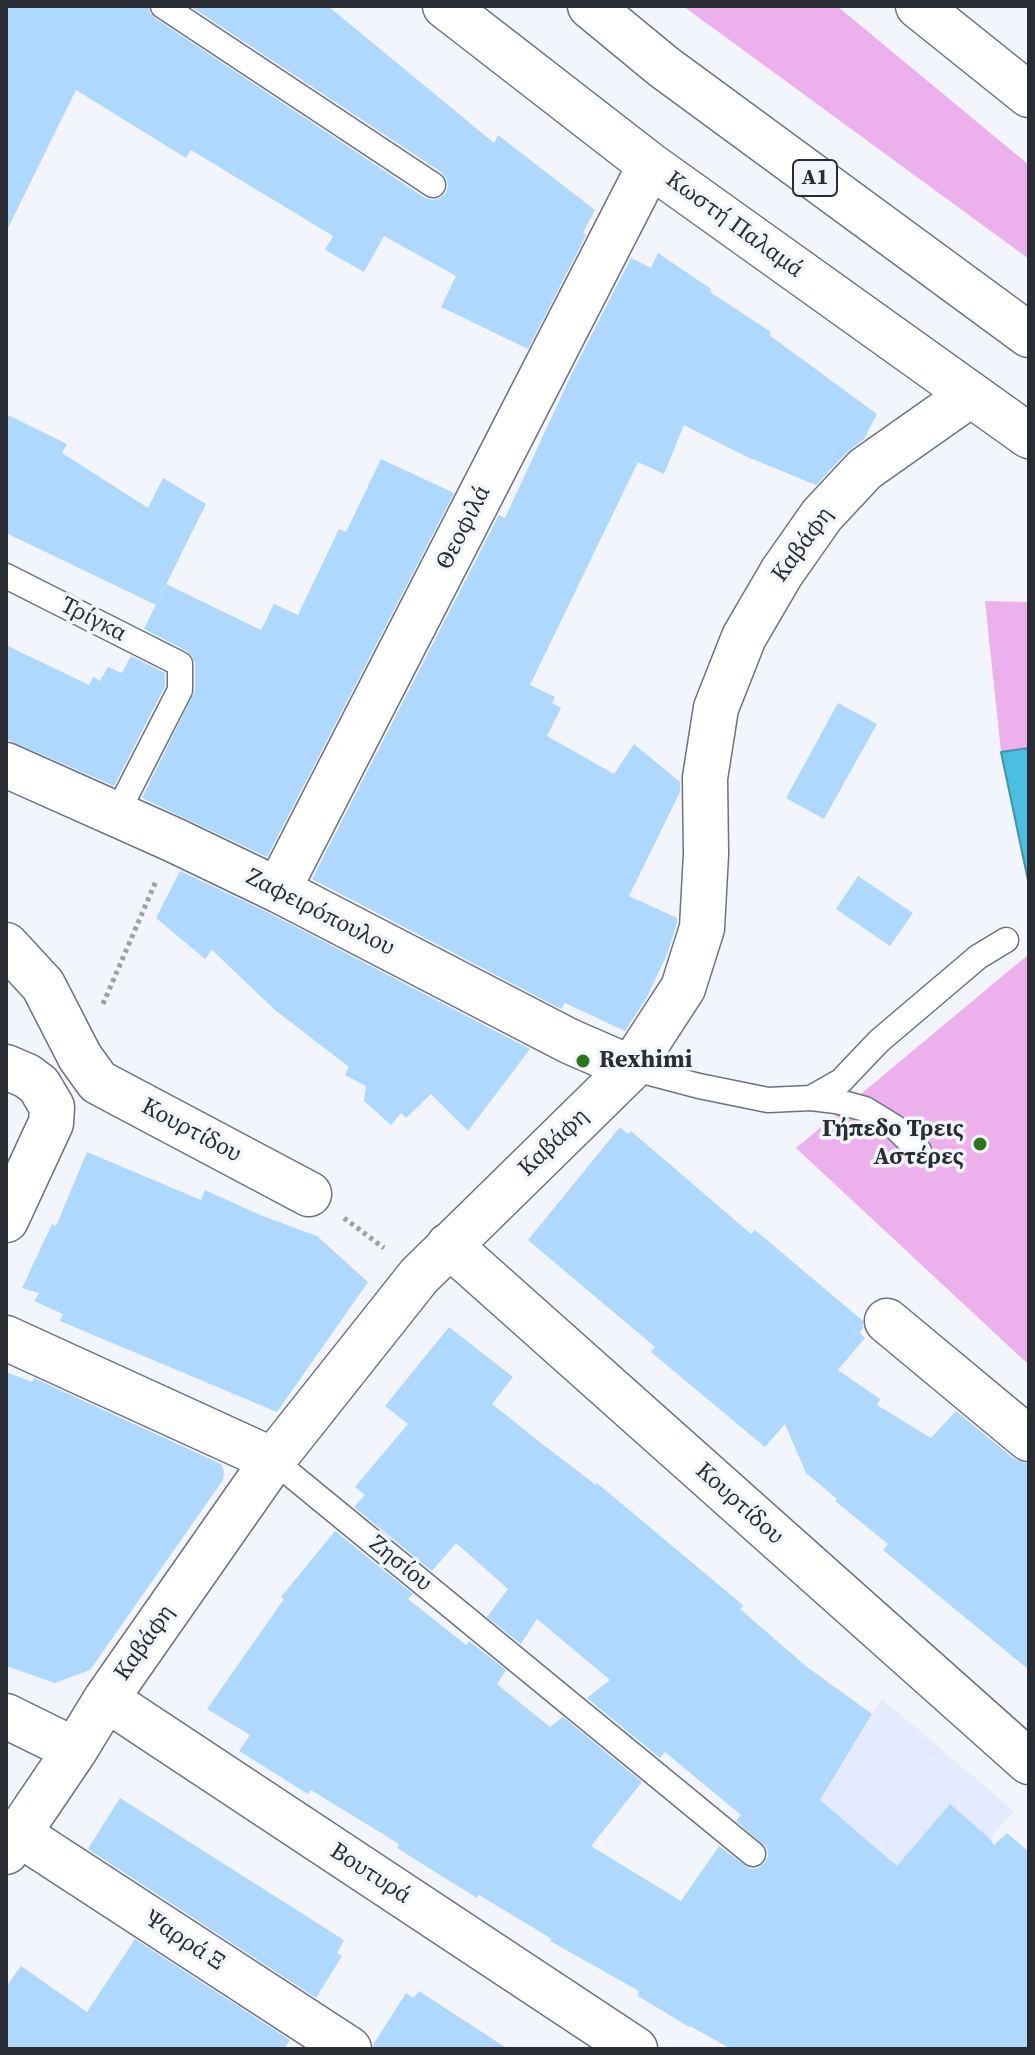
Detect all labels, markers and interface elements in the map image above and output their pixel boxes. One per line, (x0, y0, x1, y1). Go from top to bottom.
road number: Α1 (793, 160, 837, 196)
street label: Κωστή Παλαμά (660, 166, 808, 284)
street label: Θεοφιλά (431, 481, 497, 575)
street label: Καβάφη (766, 502, 840, 588)
street label: Τρίγκα (55, 591, 131, 649)
street label: Ζαφειρόπουλου (241, 863, 399, 963)
place label: Rexhimi (599, 1047, 692, 1075)
marker: Rexhimi (574, 1052, 592, 1070)
street label: Κουρτίδου (136, 1093, 246, 1169)
street label: Καβάφη (513, 1103, 595, 1183)
place label: Γήπεδο Τρεις Αστέρες (822, 1116, 964, 1172)
marker: Γήπεδο Τρεις Αστέρες (971, 1135, 989, 1153)
street label: Κουρτίδου (689, 1457, 789, 1551)
street label: Ζησίου (363, 1530, 437, 1598)
street label: Καβάφη (109, 1600, 181, 1686)
street label: Βουτυρά (324, 1837, 416, 1911)
street label: Ψαρρά Ξ (139, 1904, 229, 1978)

